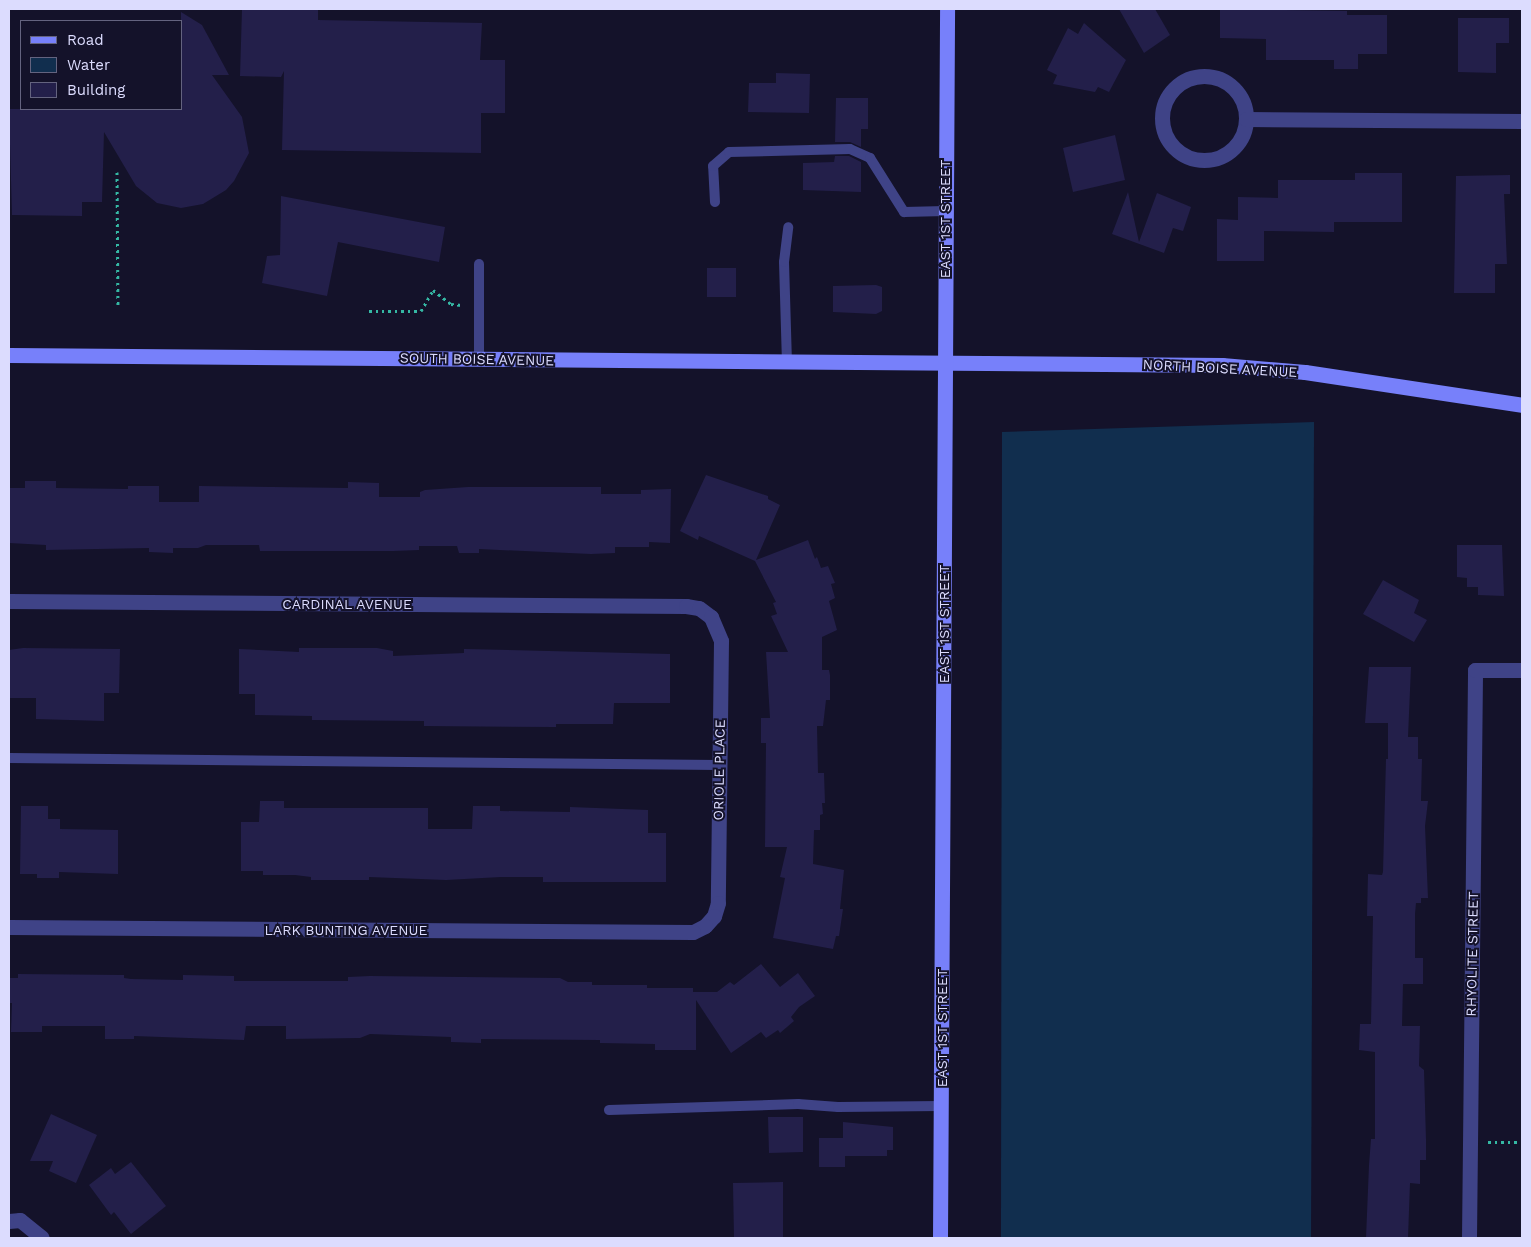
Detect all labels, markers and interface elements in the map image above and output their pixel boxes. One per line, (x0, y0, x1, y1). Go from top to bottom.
legend (20, 20, 182, 110)
text: Road (67, 31, 104, 49)
text: Water (67, 56, 110, 74)
text: Building (67, 81, 125, 99)
street label: EAST 1ST STREET (937, 159, 953, 279)
street label: SOUTH BOISE AVENUE (399, 349, 555, 369)
street label: NORTH BOISE AVENUE (1142, 356, 1298, 380)
street label: EAST 1ST STREET (936, 564, 952, 684)
street label: CARDINAL AVENUE (282, 596, 412, 612)
street label: ORIOLE PLACE (710, 719, 728, 821)
street label: RHYOLITE STREET (1463, 891, 1481, 1017)
street label: LARK BUNTING AVENUE (264, 922, 428, 938)
street label: EAST 1ST STREET (934, 968, 950, 1088)

